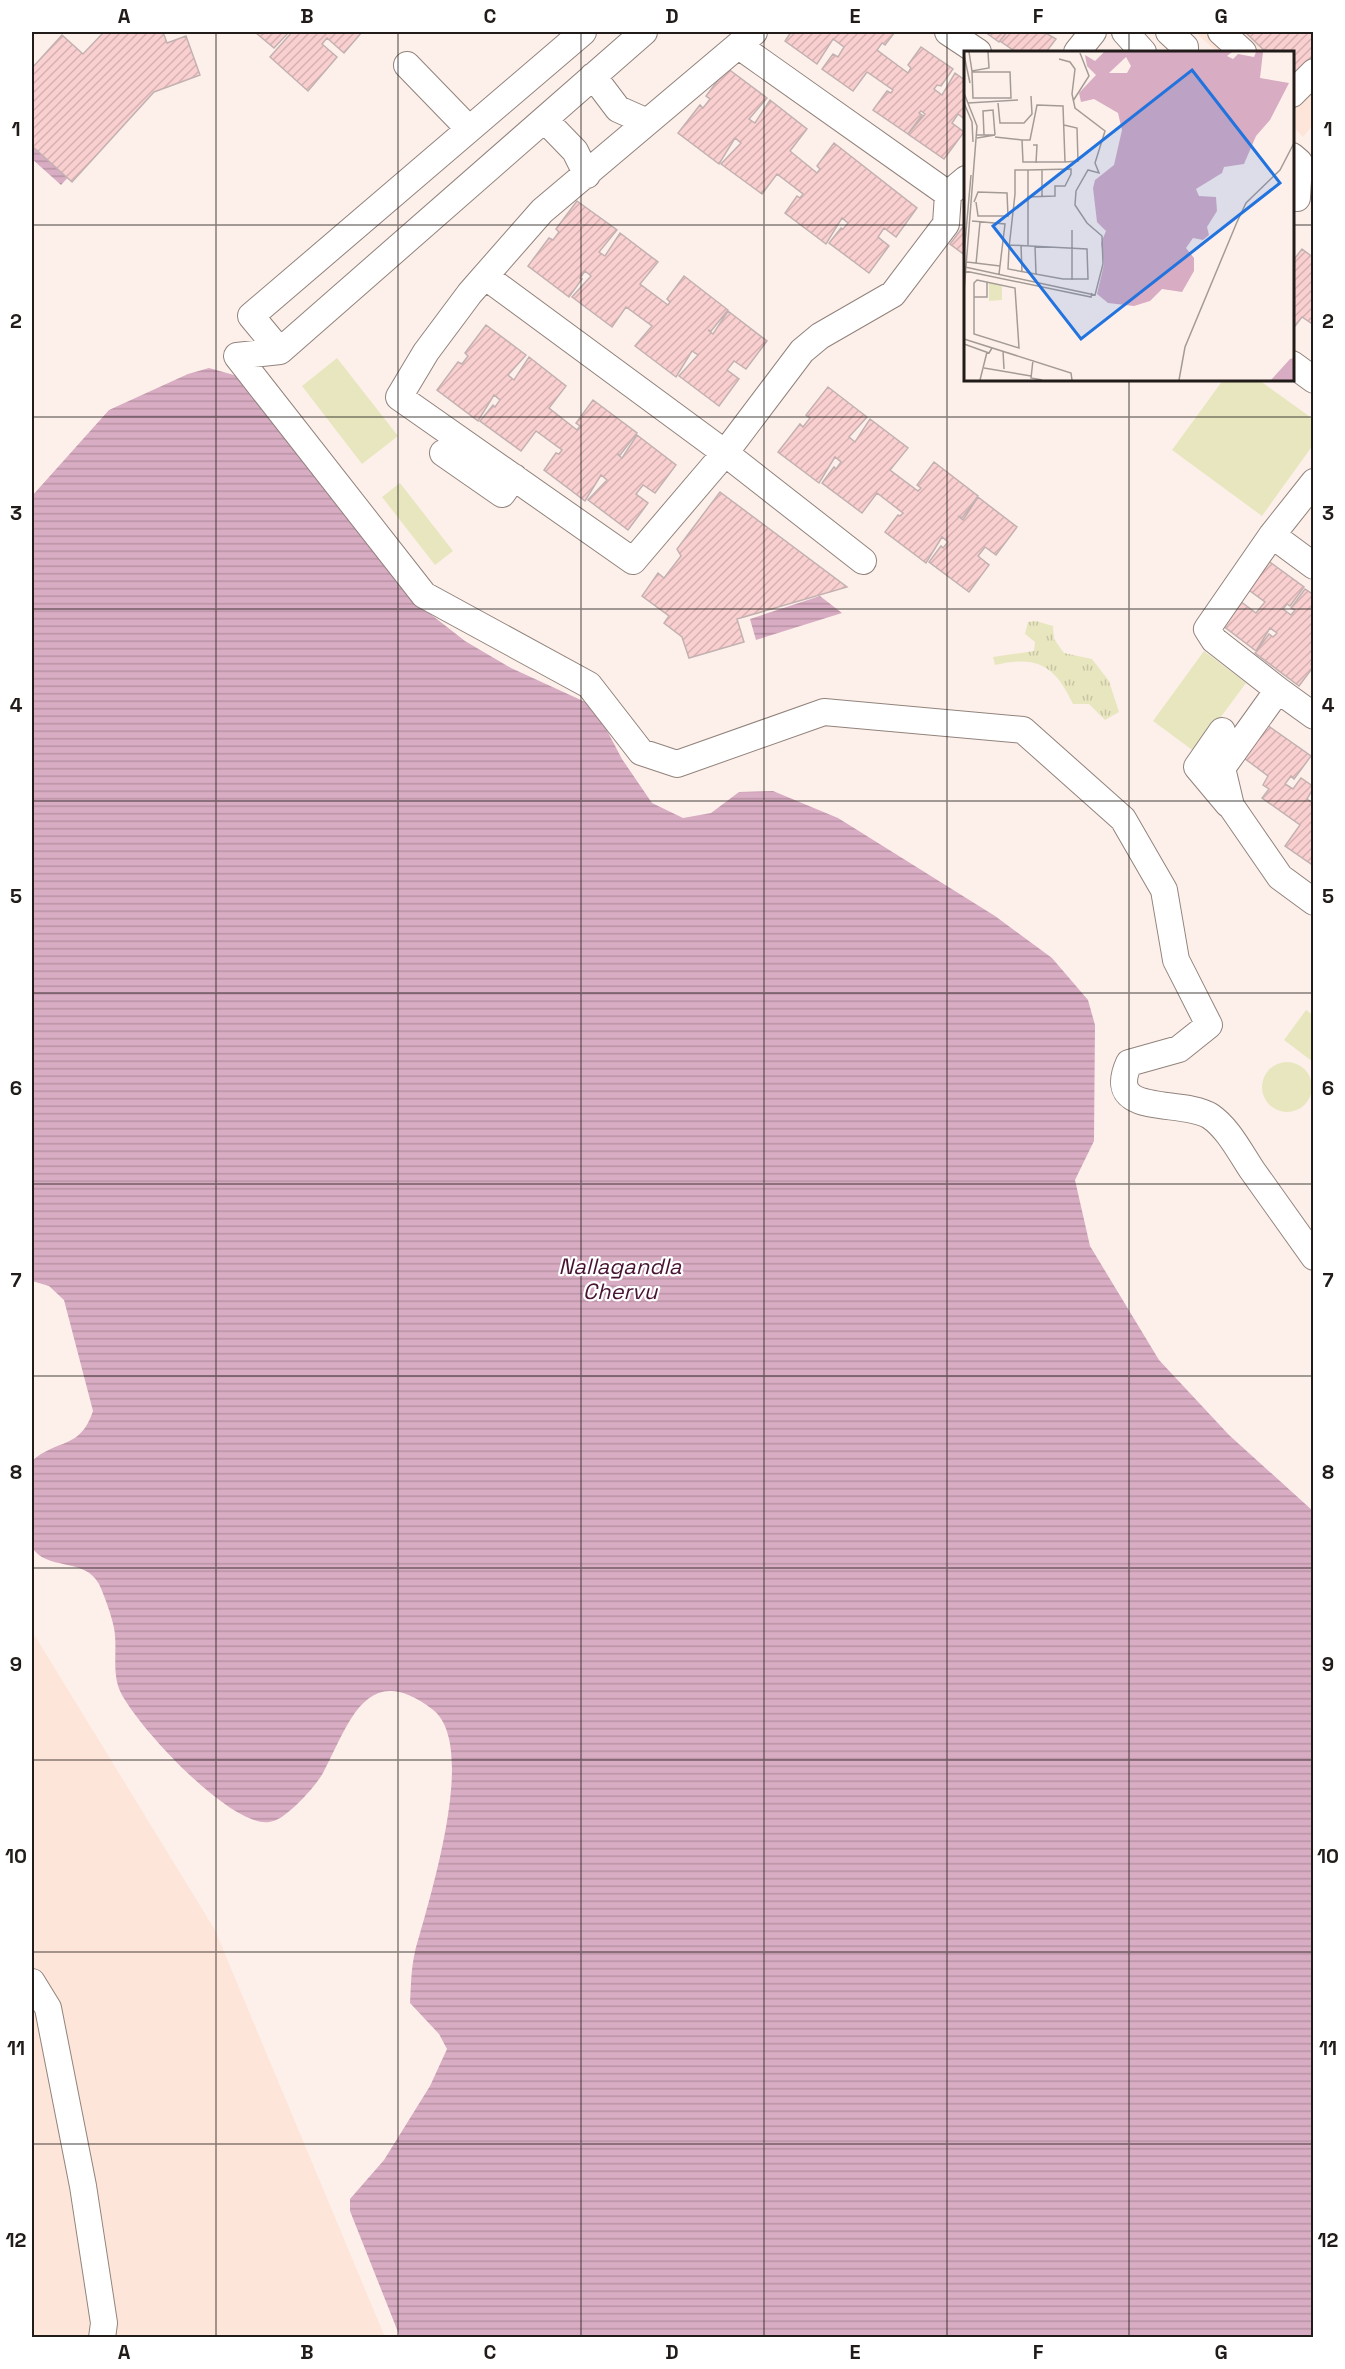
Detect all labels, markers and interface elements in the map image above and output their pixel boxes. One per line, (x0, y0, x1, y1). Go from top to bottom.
text: A (118, 3, 131, 29)
text: B (300, 3, 314, 29)
text: C (484, 3, 497, 29)
text: D (665, 3, 679, 29)
text: E (849, 3, 861, 29)
text: F (1033, 3, 1044, 29)
text: G (1214, 3, 1228, 29)
inset map (964, 51, 1294, 381)
text: 1 (11, 116, 21, 142)
text: 1 (1323, 116, 1333, 142)
text: 2 (10, 308, 22, 334)
text: 2 (1322, 308, 1334, 334)
text: 3 (10, 500, 22, 526)
text: 3 (1322, 500, 1334, 526)
text: 4 (10, 692, 23, 718)
text: 4 (1322, 692, 1335, 718)
text: 5 (10, 883, 22, 909)
text: 5 (1322, 883, 1334, 909)
text: 6 (10, 1075, 22, 1101)
text: 6 (1322, 1075, 1334, 1101)
water label: Nallagandla Chervu (559, 1252, 682, 1305)
text: 7 (10, 1267, 22, 1293)
text: 7 (1322, 1267, 1334, 1293)
text: 8 (10, 1459, 22, 1485)
text: 8 (1322, 1459, 1334, 1485)
text: 9 (10, 1651, 22, 1677)
text: 9 (1322, 1651, 1334, 1677)
text: 10 (5, 1843, 27, 1869)
text: 10 (1317, 1843, 1339, 1869)
text: 11 (7, 2035, 25, 2061)
text: 11 (1319, 2035, 1337, 2061)
text: 12 (6, 2227, 27, 2253)
text: 12 (1318, 2227, 1339, 2253)
text: A (118, 2339, 131, 2365)
text: B (300, 2339, 314, 2365)
text: C (484, 2339, 497, 2365)
text: D (665, 2339, 679, 2365)
text: E (849, 2339, 861, 2365)
text: F (1033, 2339, 1044, 2365)
text: G (1214, 2339, 1228, 2365)

